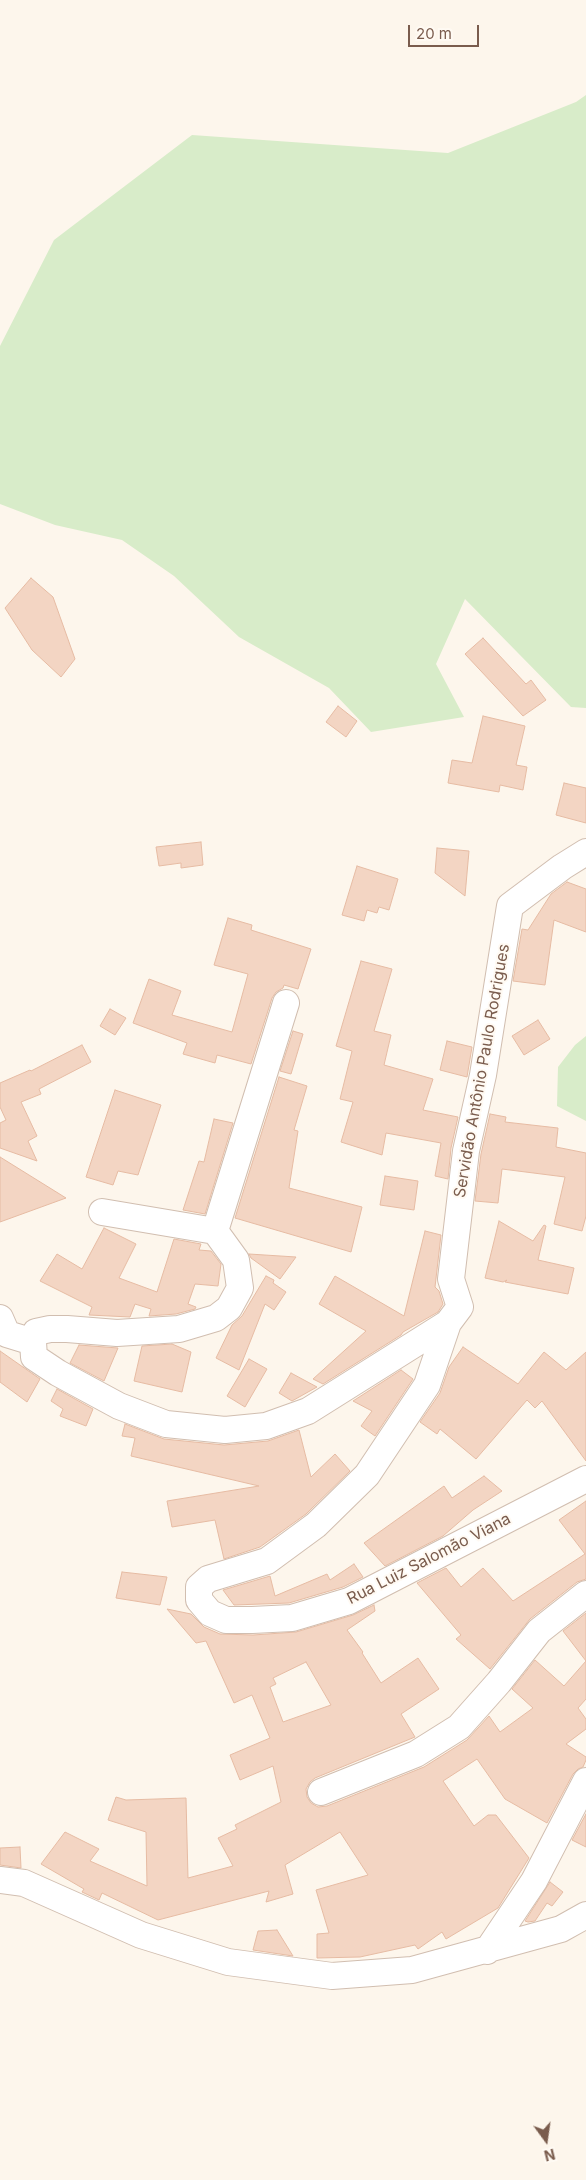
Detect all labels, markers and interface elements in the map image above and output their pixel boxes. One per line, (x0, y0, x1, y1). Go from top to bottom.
scale bar (411, 15, 482, 47)
text: 20 m (416, 24, 452, 43)
street label: Servidão Antônio Paulo Rodrigues (450, 943, 514, 1199)
street label: Rua Luiz Salomão Viana (344, 1509, 514, 1609)
north arrow (521, 2115, 571, 2165)
text: N (543, 2145, 557, 2165)

